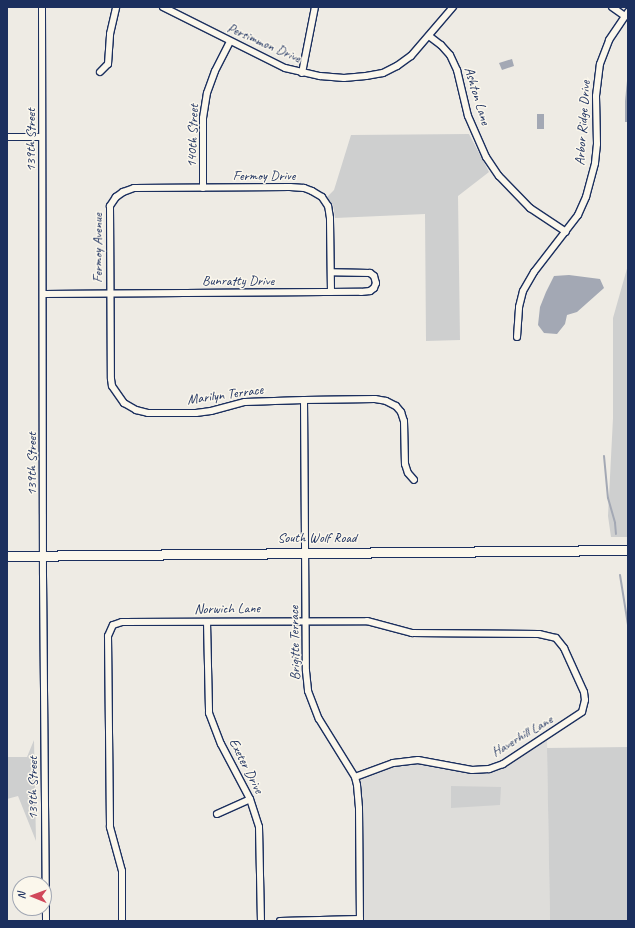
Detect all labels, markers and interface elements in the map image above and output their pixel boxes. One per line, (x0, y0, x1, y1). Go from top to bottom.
street label: Persimmon Drive (225, 19, 303, 67)
street label: Ashton Lane (460, 65, 494, 127)
street label: Arbor Ridge Drive (572, 80, 594, 166)
street label: 140th Street (183, 104, 203, 168)
street label: 139th Street (23, 108, 39, 172)
street label: Fermoy Drive (233, 168, 295, 184)
street label: Fermoy Avenue (90, 213, 106, 283)
street label: Bunratty Drive (202, 273, 274, 289)
street label: Marilyn Terrace (186, 381, 264, 409)
street label: 139th Street (24, 432, 40, 496)
street label: South Wolf Road (277, 530, 357, 546)
street label: Norwich Lane (194, 600, 260, 618)
street label: Brigitte Terrace (286, 605, 304, 681)
street label: Haverhill Lane (489, 711, 555, 761)
street label: Exeter Drive (225, 736, 267, 796)
street label: 139th Street (25, 756, 41, 820)
north arrow (12, 876, 52, 916)
text: N (14, 892, 28, 899)

